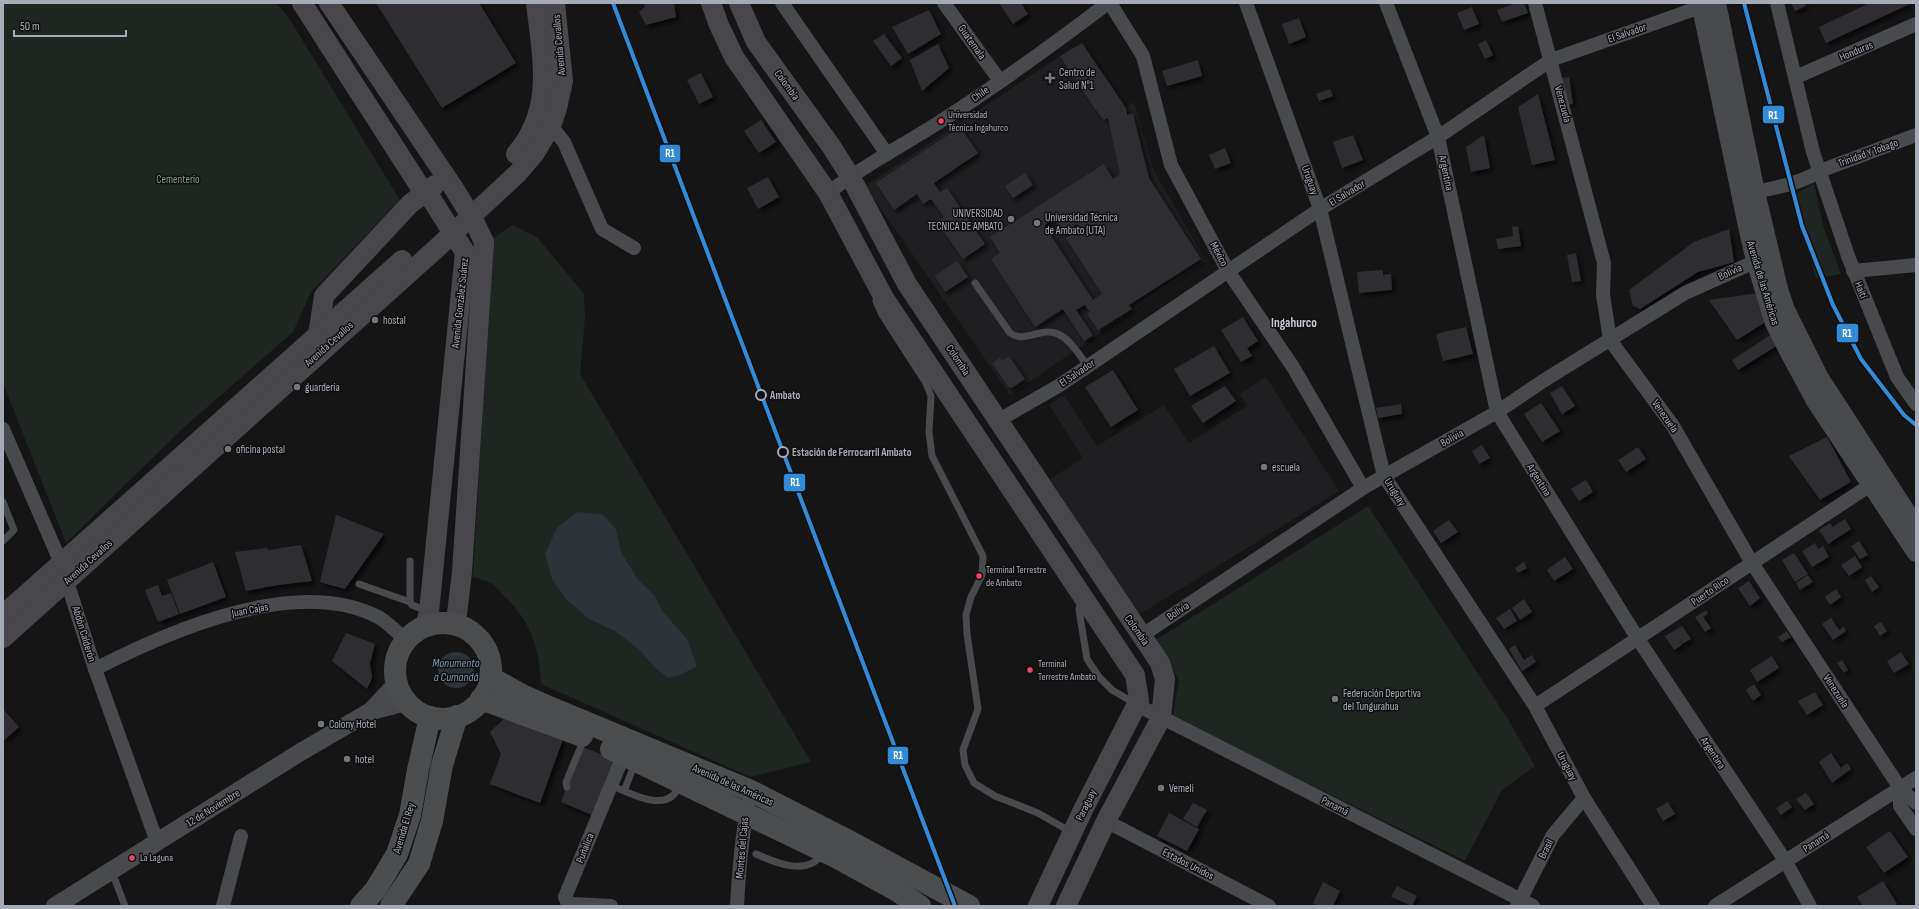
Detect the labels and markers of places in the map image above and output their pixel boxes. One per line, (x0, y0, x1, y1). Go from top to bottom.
place label: Centro de Salud N°1 (1059, 66, 1095, 92)
marker: Centro de Salud N°1 (1044, 72, 1056, 84)
place label: Universidad Técnica Ingahurco (948, 109, 1008, 134)
marker: Universidad Técnica Ingahurco (936, 116, 946, 126)
place label: UNIVERSIDAD TECNICA DE AMBATO (927, 207, 1003, 233)
place label: Universidad Técnica de Ambato (UTA) (1045, 211, 1118, 237)
marker: UNIVERSIDAD TECNICA DE AMBATO (1006, 214, 1016, 224)
marker: Universidad Técnica de Ambato (UTA) (1032, 218, 1042, 228)
place label: hostal (383, 314, 406, 327)
marker: hostal (370, 315, 380, 325)
place label: guardería (305, 381, 340, 394)
marker: guardería (292, 382, 302, 392)
marker: Ambato (755, 389, 767, 401)
place label: Ambato (769, 389, 801, 402)
place label: oficina postal (236, 443, 285, 456)
marker: oficina postal (223, 444, 233, 454)
marker: Estación de Ferrocarril Ambato (777, 446, 789, 458)
place label: Estación de Ferrocarril Ambato (792, 446, 912, 459)
place label: escuela (1272, 461, 1300, 474)
marker: escuela (1259, 462, 1269, 472)
place label: Terminal Terrestre de Ambato (986, 564, 1047, 589)
marker: Terminal Terrestre de Ambato (974, 571, 984, 581)
place label: Terminal Terrestre Ambato (1038, 658, 1096, 683)
marker: Terminal Terrestre Ambato (1025, 665, 1035, 675)
place label: Federación Deportiva del Tungurahua (1343, 687, 1421, 713)
marker: Federación Deportiva del Tungurahua (1330, 694, 1340, 704)
place label: Colony Hotel (329, 718, 376, 731)
marker: Colony Hotel (316, 719, 326, 729)
place label: hotel (355, 753, 374, 766)
marker: hotel (342, 754, 352, 764)
place label: Vemeli (1169, 782, 1194, 795)
marker: Vemeli (1156, 783, 1166, 793)
place label: La Laguna (140, 852, 173, 864)
marker: La Laguna (127, 853, 137, 863)

